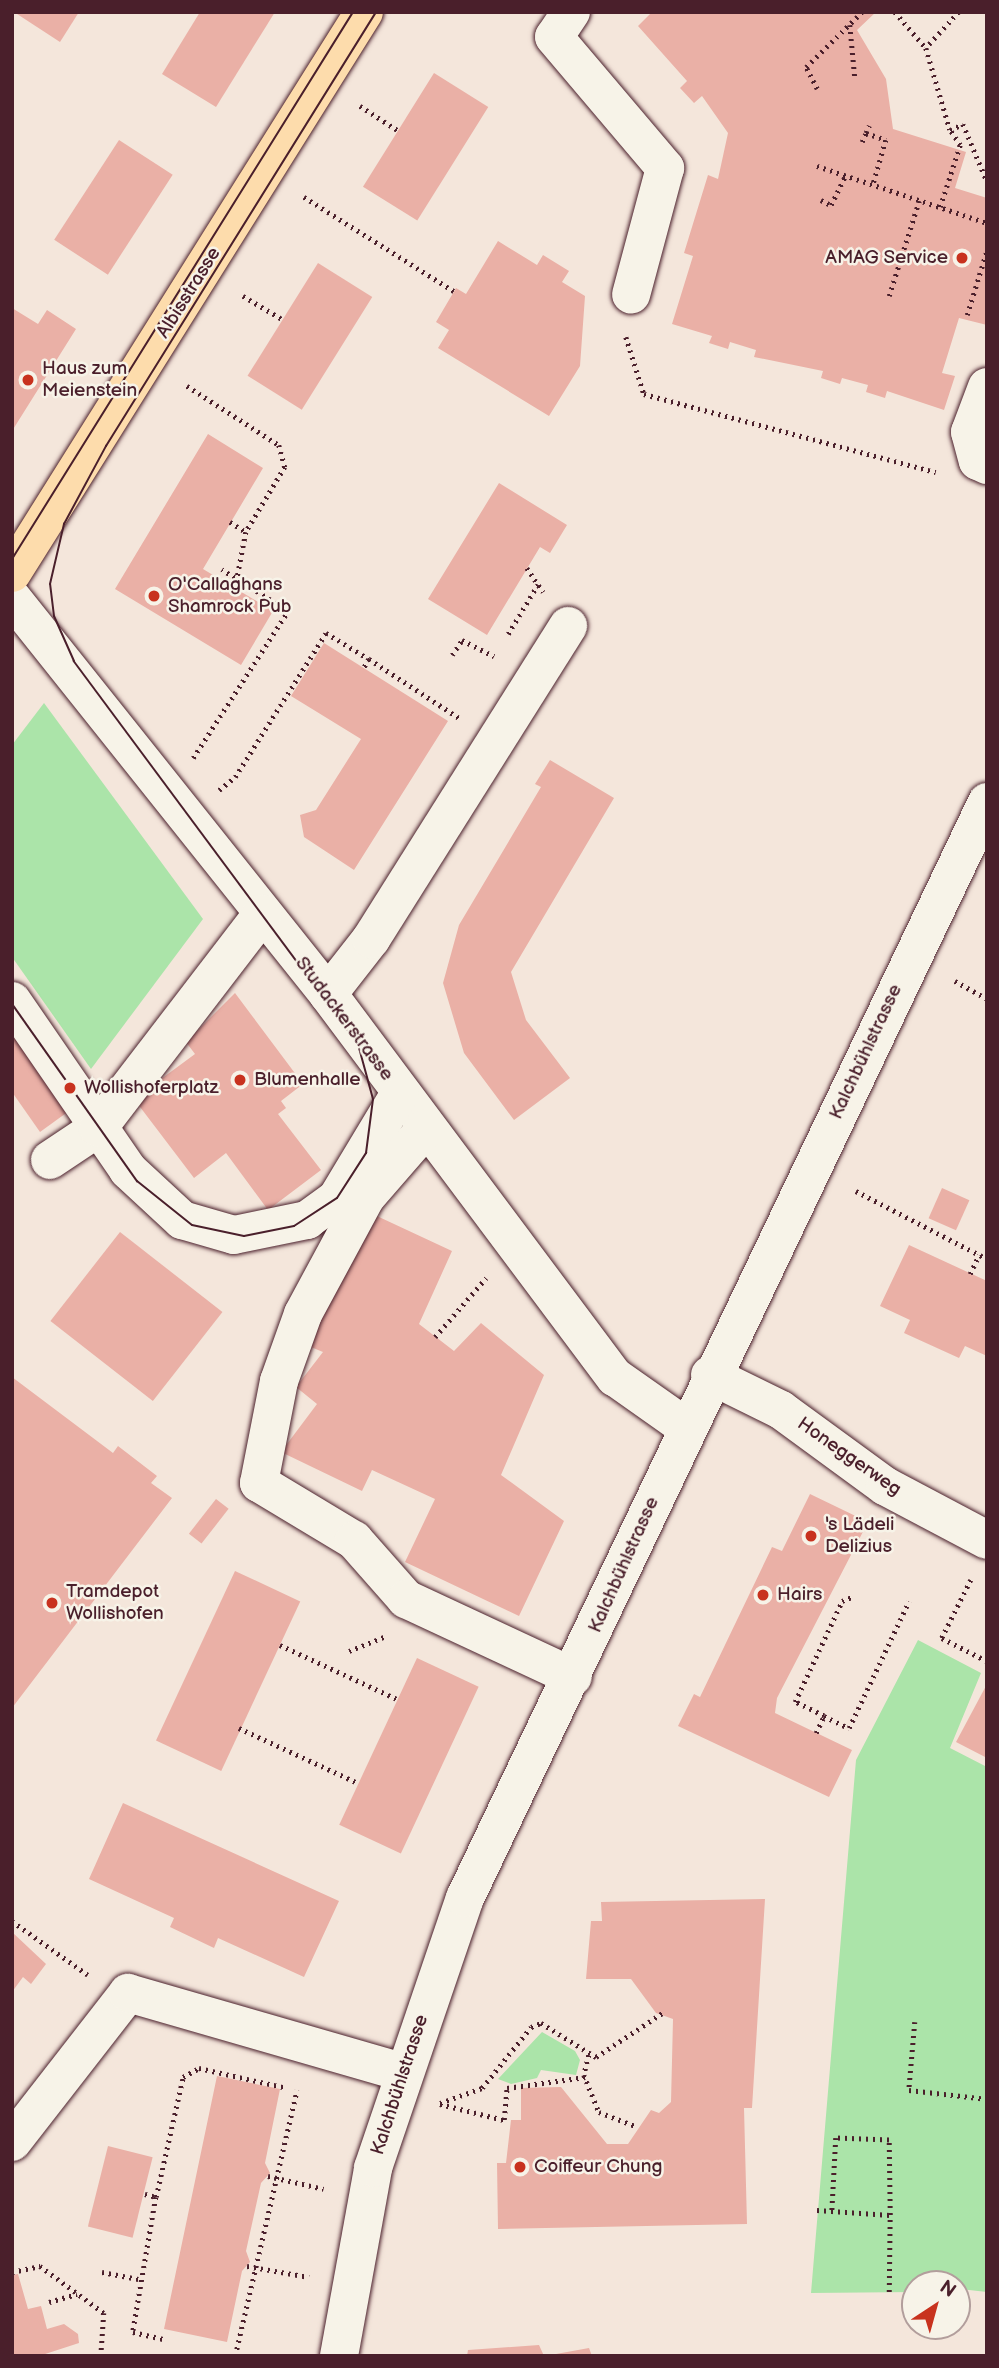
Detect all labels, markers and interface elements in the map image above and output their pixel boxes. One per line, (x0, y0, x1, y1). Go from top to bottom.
street label: Albisstrasse (152, 243, 226, 343)
place label: AMAG Service (825, 247, 948, 269)
marker: AMAG Service (954, 250, 970, 266)
place label: Haus zum Meienstein (42, 358, 137, 402)
marker: Haus zum Meienstein (20, 372, 36, 388)
place label: O'Callaghans Shamrock Pub (168, 574, 292, 618)
marker: O'Callaghans Shamrock Pub (146, 588, 162, 604)
street label: Studackerstrasse (290, 953, 398, 1085)
street label: Kalchbühlstrasse (825, 981, 907, 1123)
place label: Blumenhalle (254, 1069, 360, 1091)
marker: Blumenhalle (232, 1072, 248, 1088)
place label: Wollishoferplatz (84, 1077, 219, 1099)
marker: Wollishoferplatz (62, 1080, 78, 1096)
street label: Honeggerweg (793, 1413, 905, 1501)
street label: Kalchbühlstrasse (584, 1494, 664, 1636)
place label: 's Lädeli Delizius (825, 1514, 894, 1558)
marker: 's Lädeli Delizius (803, 1528, 819, 1544)
place label: Tramdepot Wollishofen (66, 1581, 164, 1625)
place label: Hairs (777, 1584, 822, 1606)
marker: Hairs (755, 1587, 771, 1603)
marker: Tramdepot Wollishofen (44, 1595, 60, 1611)
street label: Kalchbühlstrasse (367, 2012, 433, 2158)
place label: Coiffeur Chung (534, 2156, 662, 2178)
marker: Coiffeur Chung (512, 2159, 528, 2175)
north arrow (901, 2270, 971, 2340)
text: N (935, 2276, 960, 2303)

